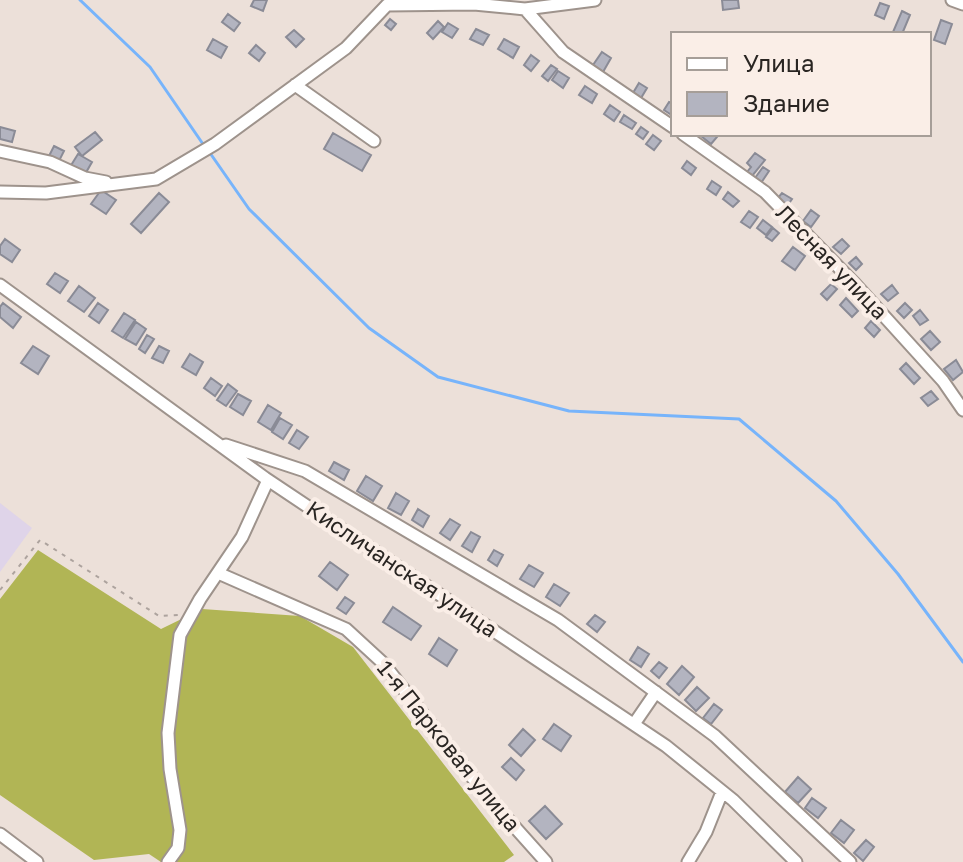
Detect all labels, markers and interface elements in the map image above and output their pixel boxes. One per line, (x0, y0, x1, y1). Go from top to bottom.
legend (671, 32, 931, 136)
text: Улица (743, 48, 815, 77)
text: Здание (743, 88, 830, 117)
street label: Лесная улица (771, 199, 894, 325)
street label: Кисличанская улица (302, 495, 503, 643)
street label: 1-я Парковая улица (372, 655, 527, 837)

